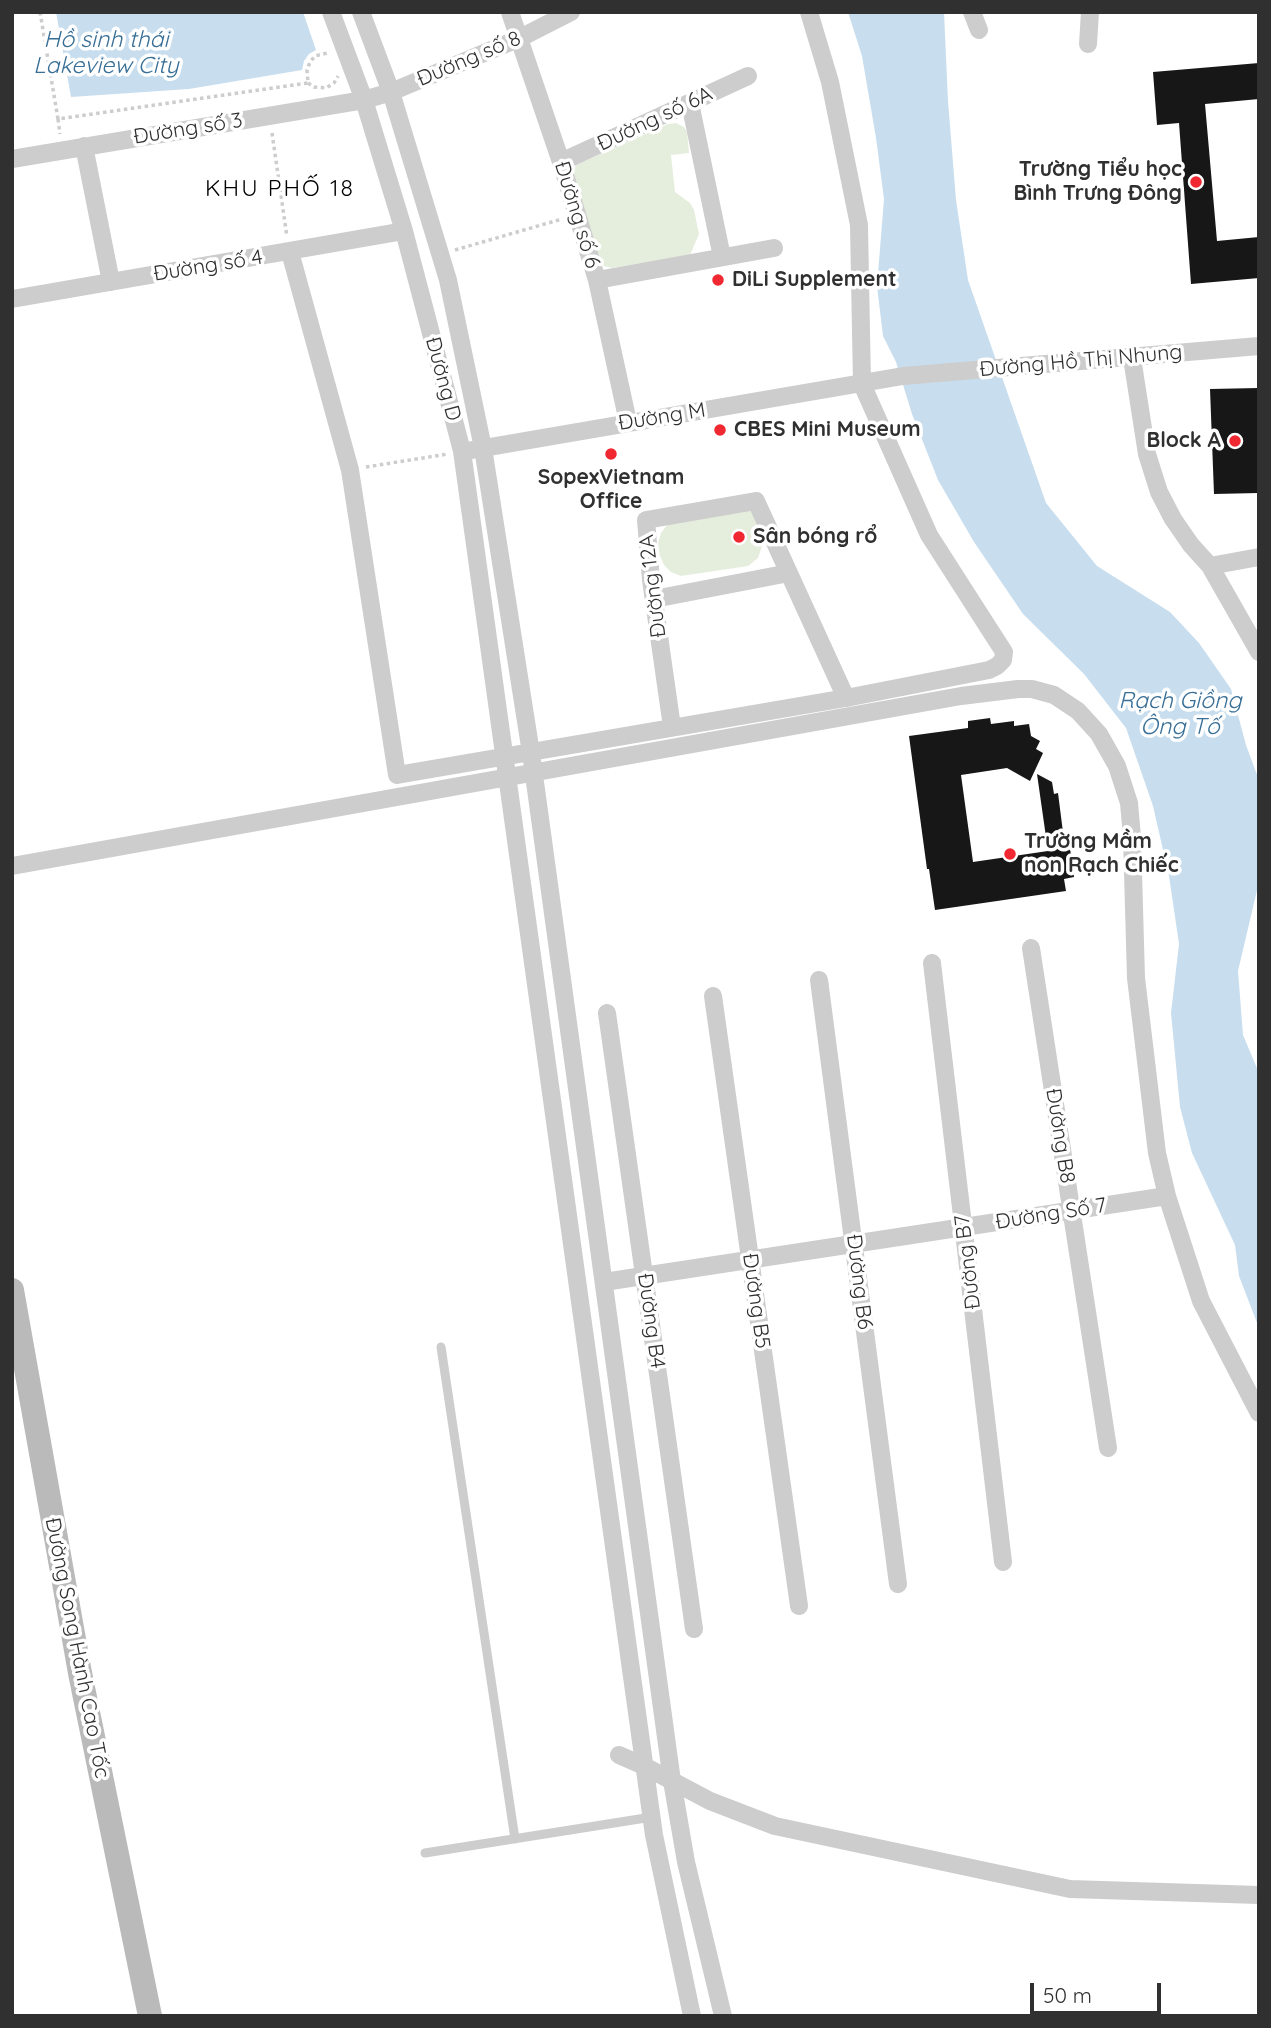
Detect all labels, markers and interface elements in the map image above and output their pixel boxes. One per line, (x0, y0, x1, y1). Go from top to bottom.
water label: Hồ sinh thái Lakeview City (33, 26, 179, 80)
street label: Đường số 8 (413, 26, 525, 92)
street label: Đường số 6A (594, 81, 716, 157)
street label: Đường số 3 (132, 108, 244, 150)
place label: Trường Tiểu học Bình Trưng Đông (1013, 157, 1182, 207)
street label: Đường số 6 (549, 159, 605, 271)
marker: Trường Tiểu học Bình Trưng Đông (1188, 174, 1204, 190)
district label: KHU PHỐ 18 (206, 175, 354, 203)
street label: Đường số 4 (152, 245, 264, 287)
place label: DiLi Supplement (732, 267, 897, 293)
marker: DiLi Supplement (710, 272, 726, 288)
street label: Đường D (420, 334, 466, 424)
street label: Đường Hồ Thị Nhung (979, 340, 1183, 382)
street label: Đường M (617, 398, 707, 436)
place label: CBES Mini Museum (734, 417, 921, 443)
marker: CBES Mini Museum (712, 422, 728, 438)
place label: Block A (1147, 428, 1221, 454)
marker: Block A (1227, 433, 1243, 449)
marker: SopexVietnam Office (603, 446, 619, 462)
place label: SopexVietnam Office (538, 465, 684, 515)
place label: Sân bóng rổ (753, 524, 877, 550)
marker: Sân bóng rổ (731, 529, 747, 545)
street label: Đường 12A (634, 533, 672, 639)
water label: Rạch Giồng Ông Tố (1118, 687, 1242, 741)
place label: Trường Mầm non Rạch Chiếc (1024, 829, 1179, 879)
marker: Trường Mầm non Rạch Chiếc (1002, 846, 1018, 862)
street label: Đường B8 (1040, 1087, 1080, 1185)
street label: Đường Số 7 (994, 1193, 1108, 1235)
street label: Đường B7 (950, 1213, 986, 1311)
street label: Đường B6 (841, 1233, 877, 1331)
street label: Đường B5 (737, 1252, 775, 1350)
street label: Đường B4 (632, 1272, 670, 1370)
street label: Đường Song Hành Cao Tốc (39, 1516, 115, 1780)
scale bar (1033, 1968, 1164, 2012)
text: 50 m (1043, 1982, 1092, 2008)

